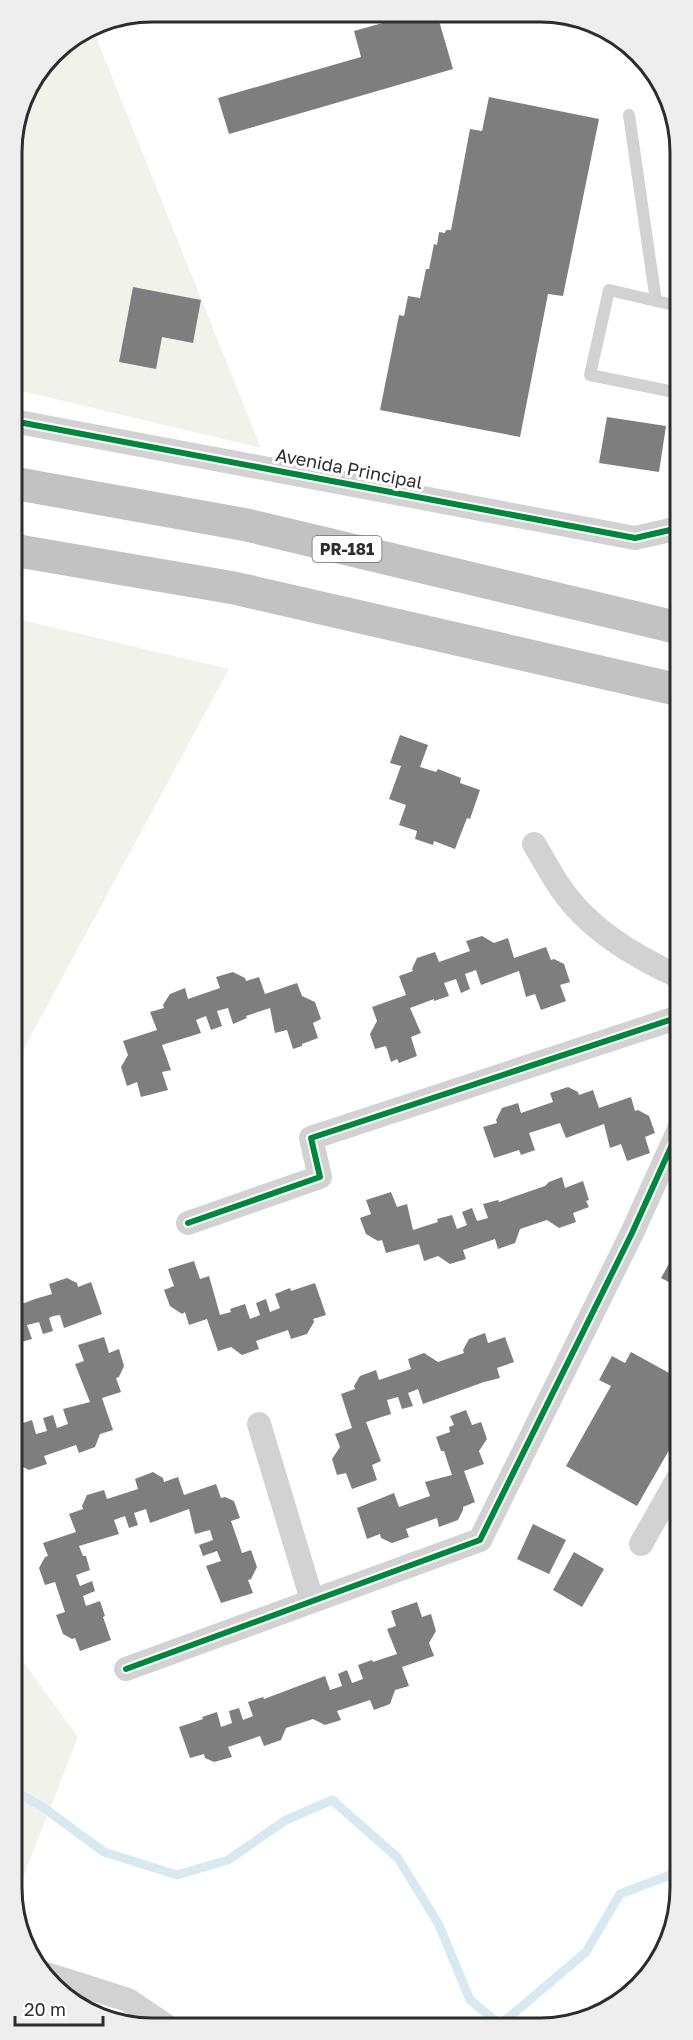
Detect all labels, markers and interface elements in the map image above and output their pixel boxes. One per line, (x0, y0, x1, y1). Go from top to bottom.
street label: Avenida Principal (274, 443, 425, 493)
road number: PR-181 (312, 536, 382, 562)
scale bar (15, 1989, 104, 2027)
text: 20 m (24, 1998, 66, 2020)

